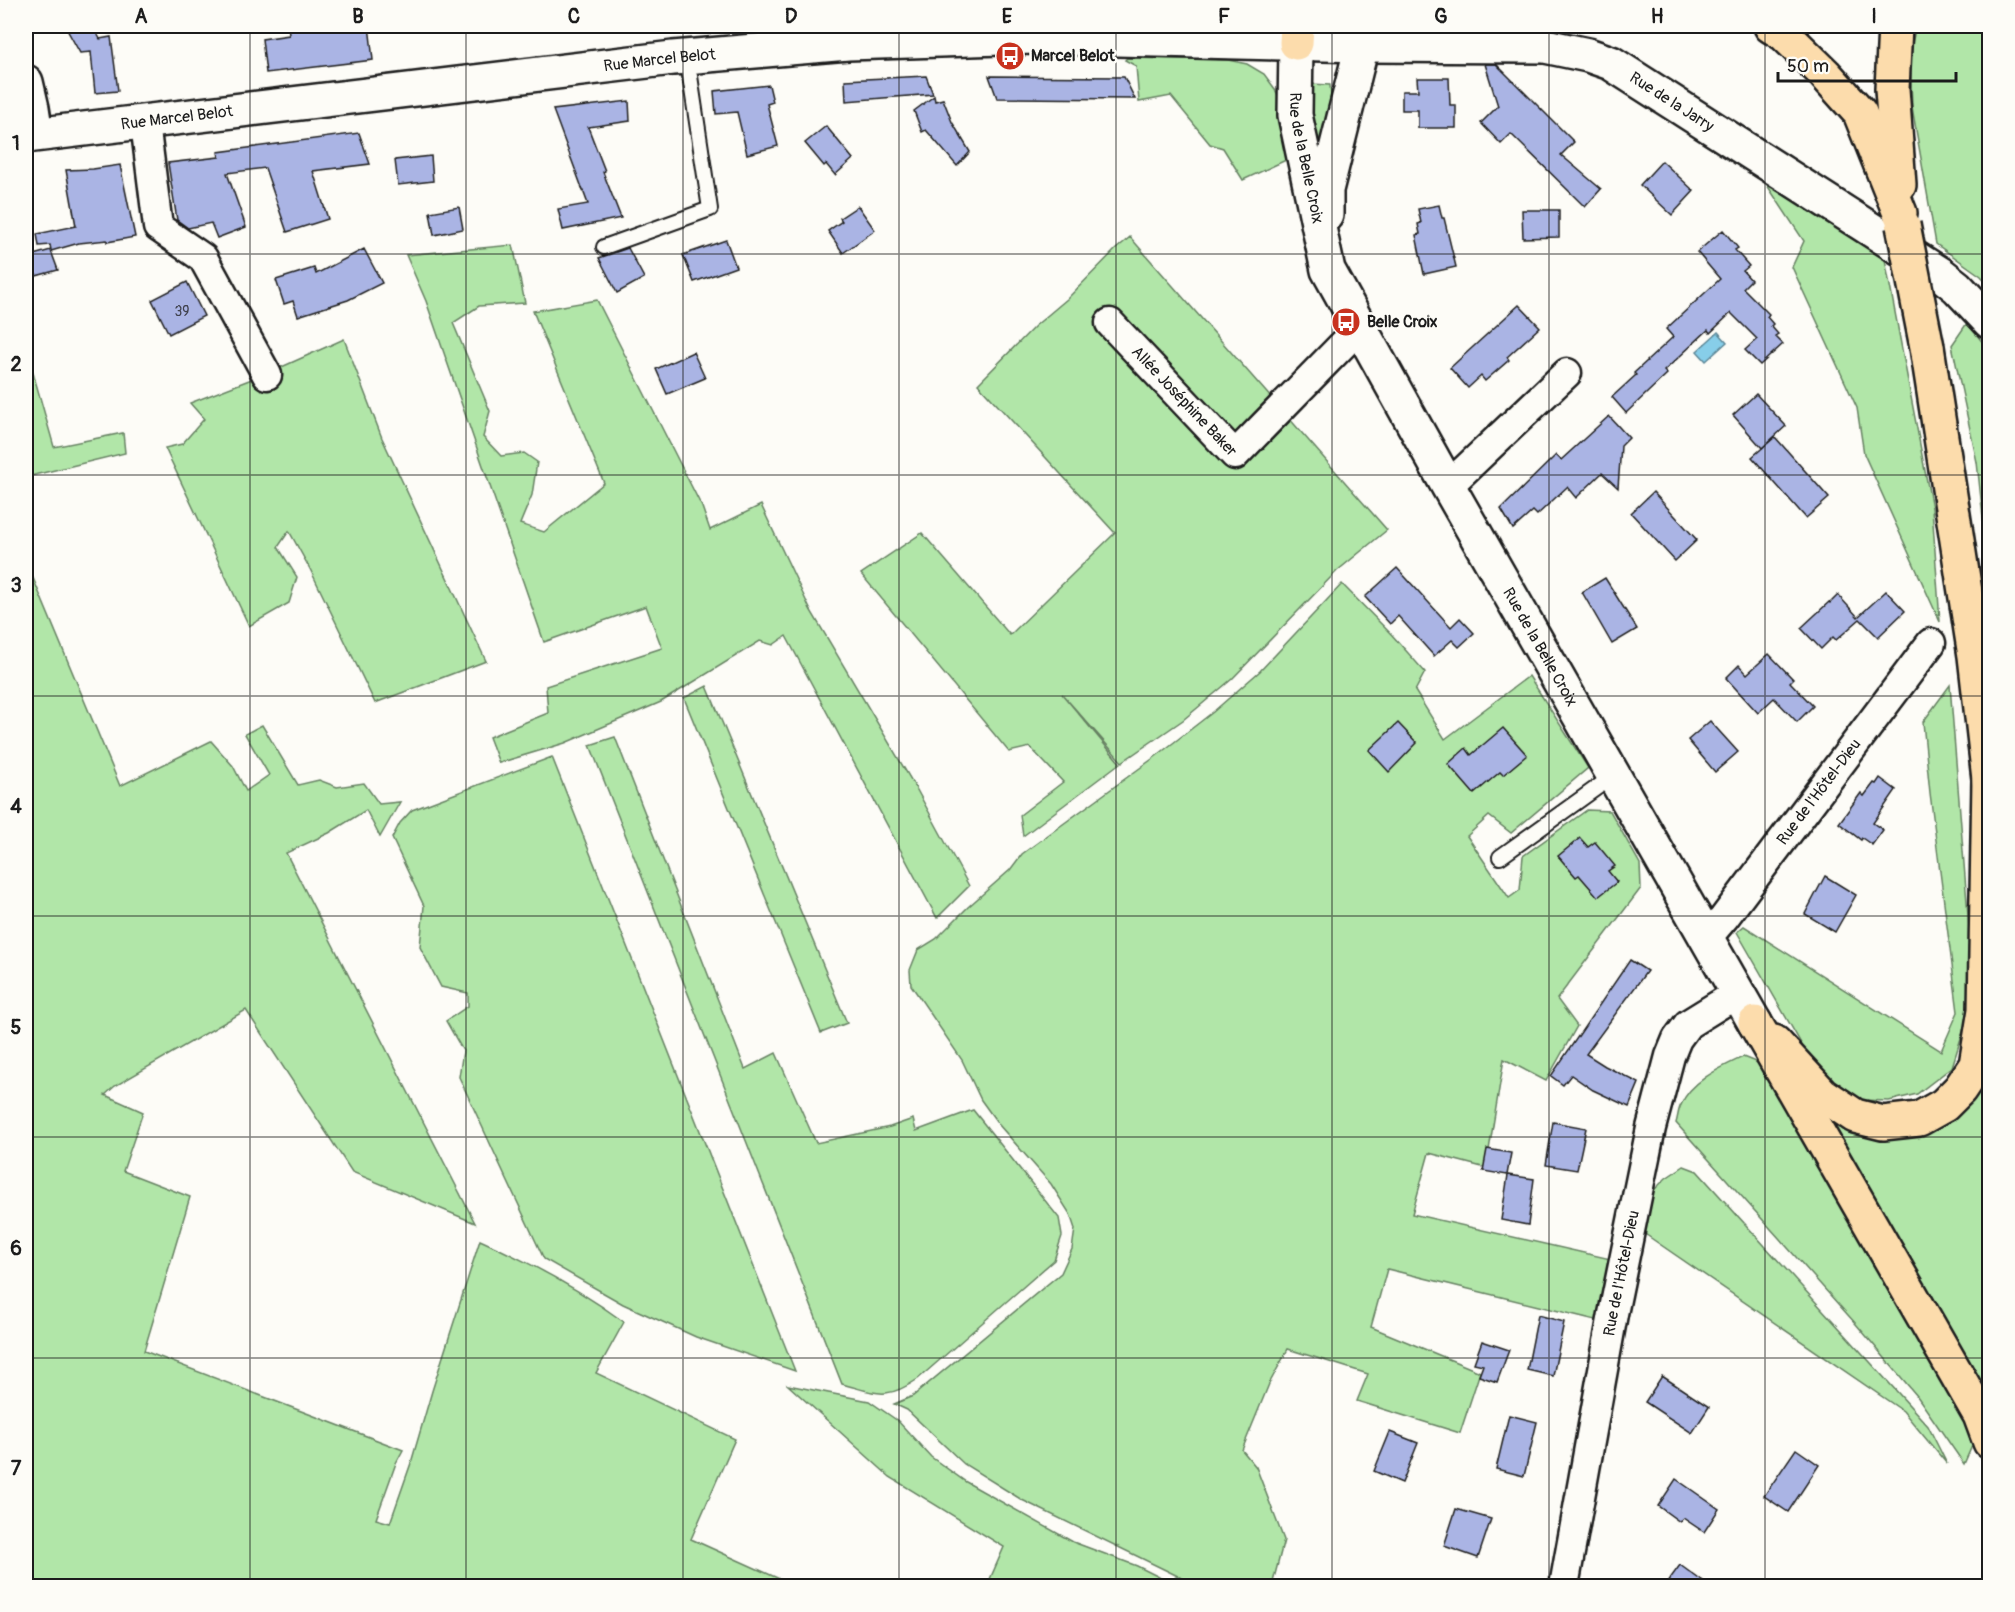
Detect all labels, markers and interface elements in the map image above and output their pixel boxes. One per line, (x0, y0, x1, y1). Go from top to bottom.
text: A (135, 4, 148, 29)
text: B (352, 4, 364, 29)
text: C (568, 4, 580, 29)
text: D (785, 4, 798, 29)
text: E (1002, 4, 1013, 29)
text: F (1218, 4, 1230, 29)
text: G (1434, 4, 1448, 29)
text: H (1651, 4, 1664, 29)
text: I (1871, 4, 1877, 29)
bus stop icon: Marcel Belot (994, 40, 1026, 72)
street label: Rue Marcel Belot (602, 44, 717, 76)
scale bar (1778, 45, 1956, 83)
place label: Marcel Belot (1031, 46, 1115, 66)
text: 50 m (1787, 55, 1829, 78)
street label: Rue de la Jarry (1626, 68, 1718, 136)
street label: Rue de la Belle Croix (1285, 92, 1328, 225)
street label: Rue Marcel Belot (120, 101, 235, 134)
text: 1 (12, 131, 20, 156)
house number: 39 (174, 303, 190, 320)
bus stop icon: Belle Croix (1330, 306, 1362, 338)
place label: Belle Croix (1367, 312, 1438, 332)
street label: Allée Joséphine Baker (1127, 342, 1242, 461)
text: 2 (10, 352, 22, 377)
text: 3 (10, 573, 22, 598)
street label: Rue de la Belle Croix (1498, 584, 1582, 710)
street label: Rue de l'Hôtel-Dieu (1772, 735, 1865, 849)
text: 4 (10, 794, 22, 819)
text: 5 (11, 1015, 22, 1040)
street label: Rue de l'Hôtel-Dieu (1599, 1209, 1644, 1338)
text: 6 (10, 1236, 22, 1261)
text: 7 (11, 1456, 22, 1481)

